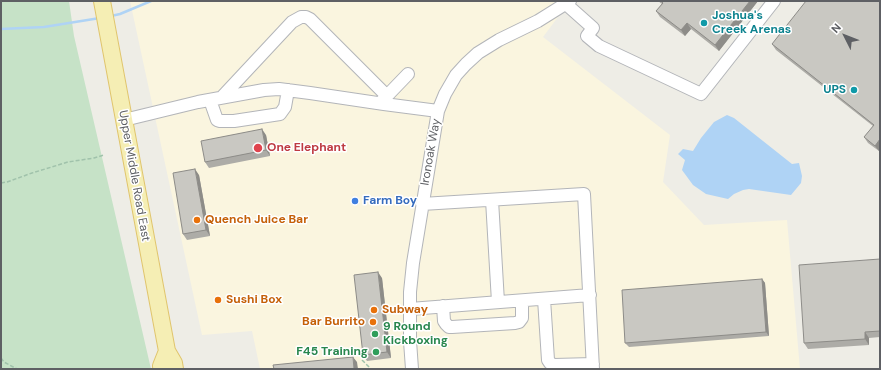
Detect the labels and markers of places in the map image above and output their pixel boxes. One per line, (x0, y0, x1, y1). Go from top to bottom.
place label: Joshua's Creek Arenas (712, 9, 791, 37)
marker: Joshua's Creek Arenas (699, 18, 709, 28)
place label: UPS (823, 83, 846, 97)
marker: UPS (849, 85, 859, 95)
place label: One Elephant (267, 141, 346, 155)
marker: One Elephant (252, 142, 264, 154)
place label: Farm Boy (363, 194, 417, 208)
marker: Farm Boy (350, 196, 360, 206)
place label: Quench Juice Bar (205, 213, 308, 227)
marker: Quench Juice Bar (192, 215, 202, 225)
place label: Sushi Box (226, 293, 282, 307)
marker: Sushi Box (213, 295, 223, 305)
place label: Subway (382, 303, 428, 317)
marker: Subway (369, 305, 379, 315)
place label: Bar Burrito (302, 315, 365, 329)
marker: Bar Burrito (368, 317, 378, 327)
place label: 9 Round Kickboxing (383, 320, 448, 348)
marker: 9 Round Kickboxing (370, 329, 380, 339)
place label: F45 Training (296, 345, 368, 359)
marker: F45 Training (371, 347, 381, 357)

